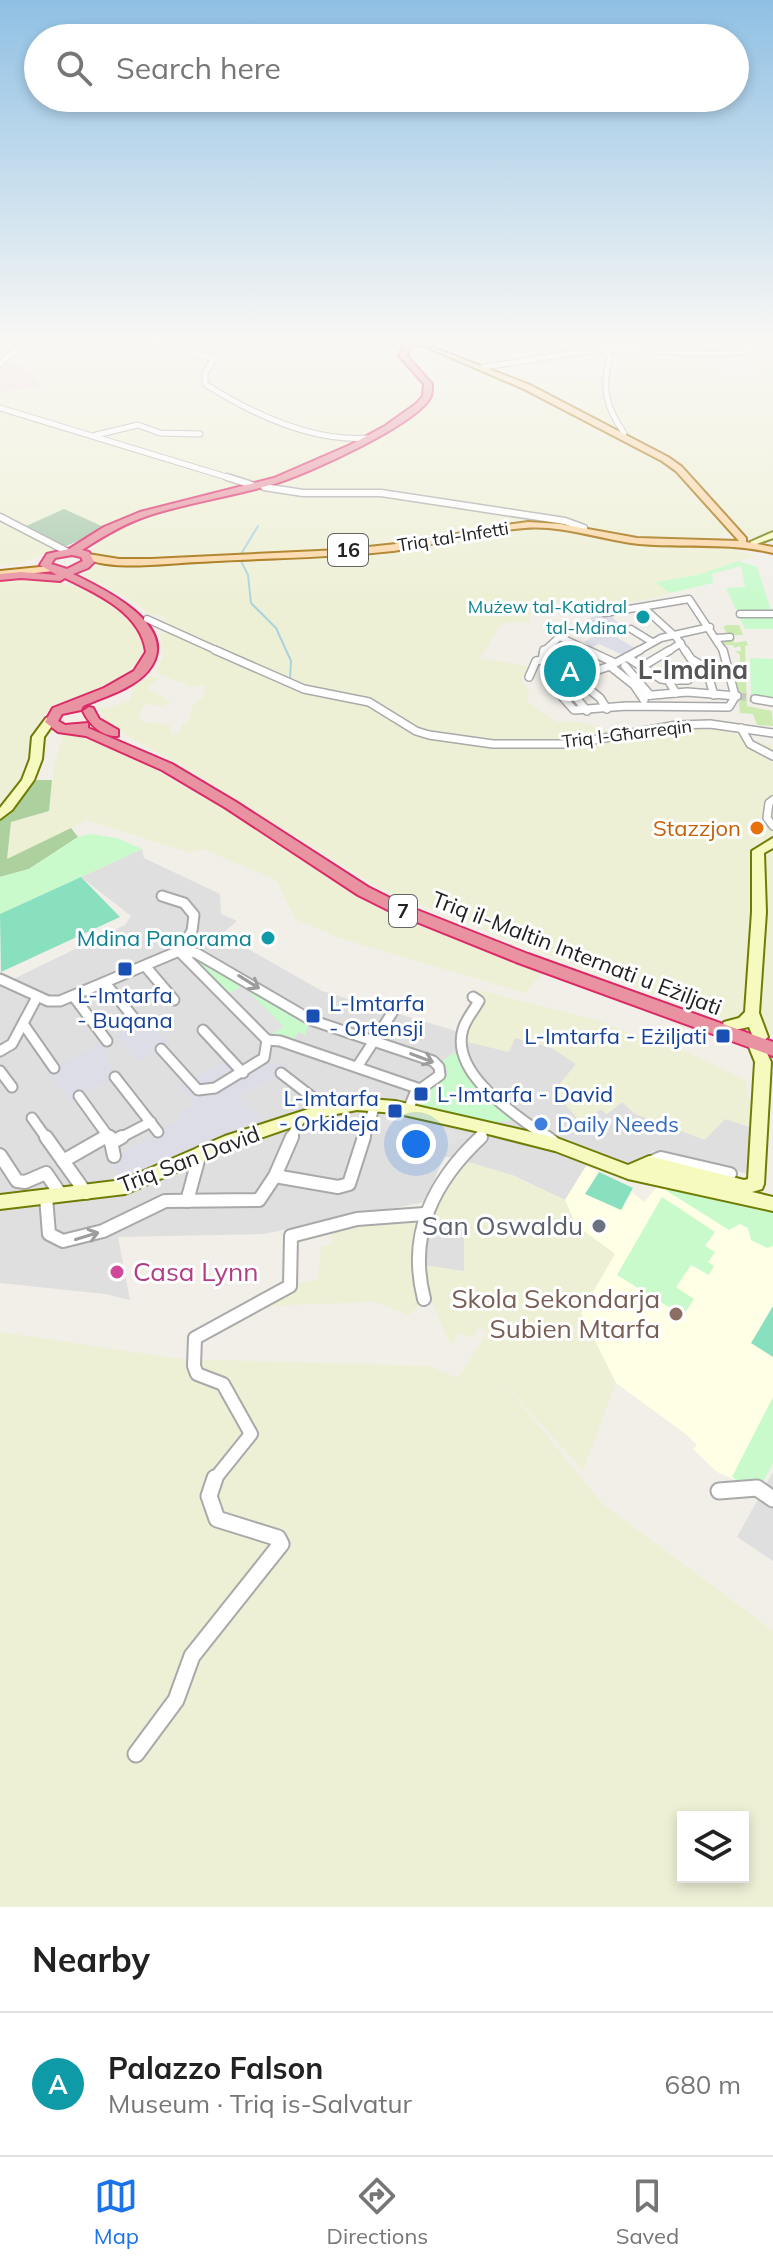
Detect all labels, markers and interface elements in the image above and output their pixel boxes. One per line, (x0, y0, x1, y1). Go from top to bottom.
search box (24, 24, 749, 112)
icon: search (52, 46, 96, 90)
text: Search here (116, 49, 281, 87)
street label: Triq tal-Infetti (396, 516, 510, 557)
road number: 16 (328, 534, 368, 566)
place label: Mużew tal-Katidral tal-Mdina (468, 595, 627, 639)
marker: Mużew tal-Katidral tal-Mdina (634, 608, 652, 626)
pin: A (544, 641, 596, 701)
district label: L-Imdina (638, 653, 748, 686)
street label: Triq l-Għarreqin (561, 714, 693, 753)
place label: Stazzjon (653, 814, 741, 842)
marker: Stazzjon (748, 819, 766, 837)
street label: Triq il-Maltin Internati u Eżiljati (428, 885, 726, 1021)
road number: 7 (389, 895, 417, 927)
place label: Mdina Panorama (77, 924, 252, 952)
marker: Mdina Panorama (259, 929, 277, 947)
marker: L-Imtarfa - Buqana (116, 960, 134, 978)
one-way arrow (237, 975, 260, 991)
place label: L-Imtarfa - Buqana (77, 981, 173, 1034)
place label: L-Imtarfa - Ortensji (329, 989, 425, 1042)
marker: L-Imtarfa - Ortensji (304, 1007, 322, 1025)
place label: L-Imtarfa - Eżiljati (524, 1022, 707, 1050)
marker: L-Imtarfa - Eżiljati (714, 1027, 732, 1045)
one-way arrow (409, 1052, 434, 1066)
place label: L-Imtarfa - David (437, 1080, 613, 1108)
place label: L-Imtarfa - Orkideja (279, 1084, 379, 1137)
marker: L-Imtarfa - David (412, 1085, 430, 1103)
marker: L-Imtarfa - Orkideja (386, 1102, 404, 1120)
place label: Daily Needs (557, 1110, 679, 1138)
marker: Daily Needs (532, 1115, 550, 1133)
street label: Triq San David (114, 1119, 264, 1199)
your location (396, 1124, 436, 1164)
place label: San Oswaldu (422, 1209, 583, 1242)
marker: San Oswaldu (590, 1217, 608, 1235)
one-way arrow (73, 1228, 99, 1243)
place label: Casa Lynn (133, 1255, 259, 1288)
marker: Casa Lynn (108, 1263, 126, 1281)
place label: Skola Sekondarja Subien Mtarfa (451, 1282, 660, 1345)
marker: Skola Sekondarja Subien Mtarfa (667, 1305, 685, 1323)
map controls (677, 1811, 749, 1883)
button: layers (677, 1811, 749, 1883)
text: Nearby (32, 1938, 150, 1981)
text: Palazzo Falson (108, 2049, 323, 2087)
text: A (48, 2068, 68, 2101)
text: 680 m (665, 2068, 741, 2101)
text: Museum · Triq is-Salvatur (108, 2087, 412, 2120)
tab: Map (94, 2174, 139, 2250)
tab: Directions (327, 2174, 428, 2250)
tab: Saved (616, 2174, 679, 2250)

